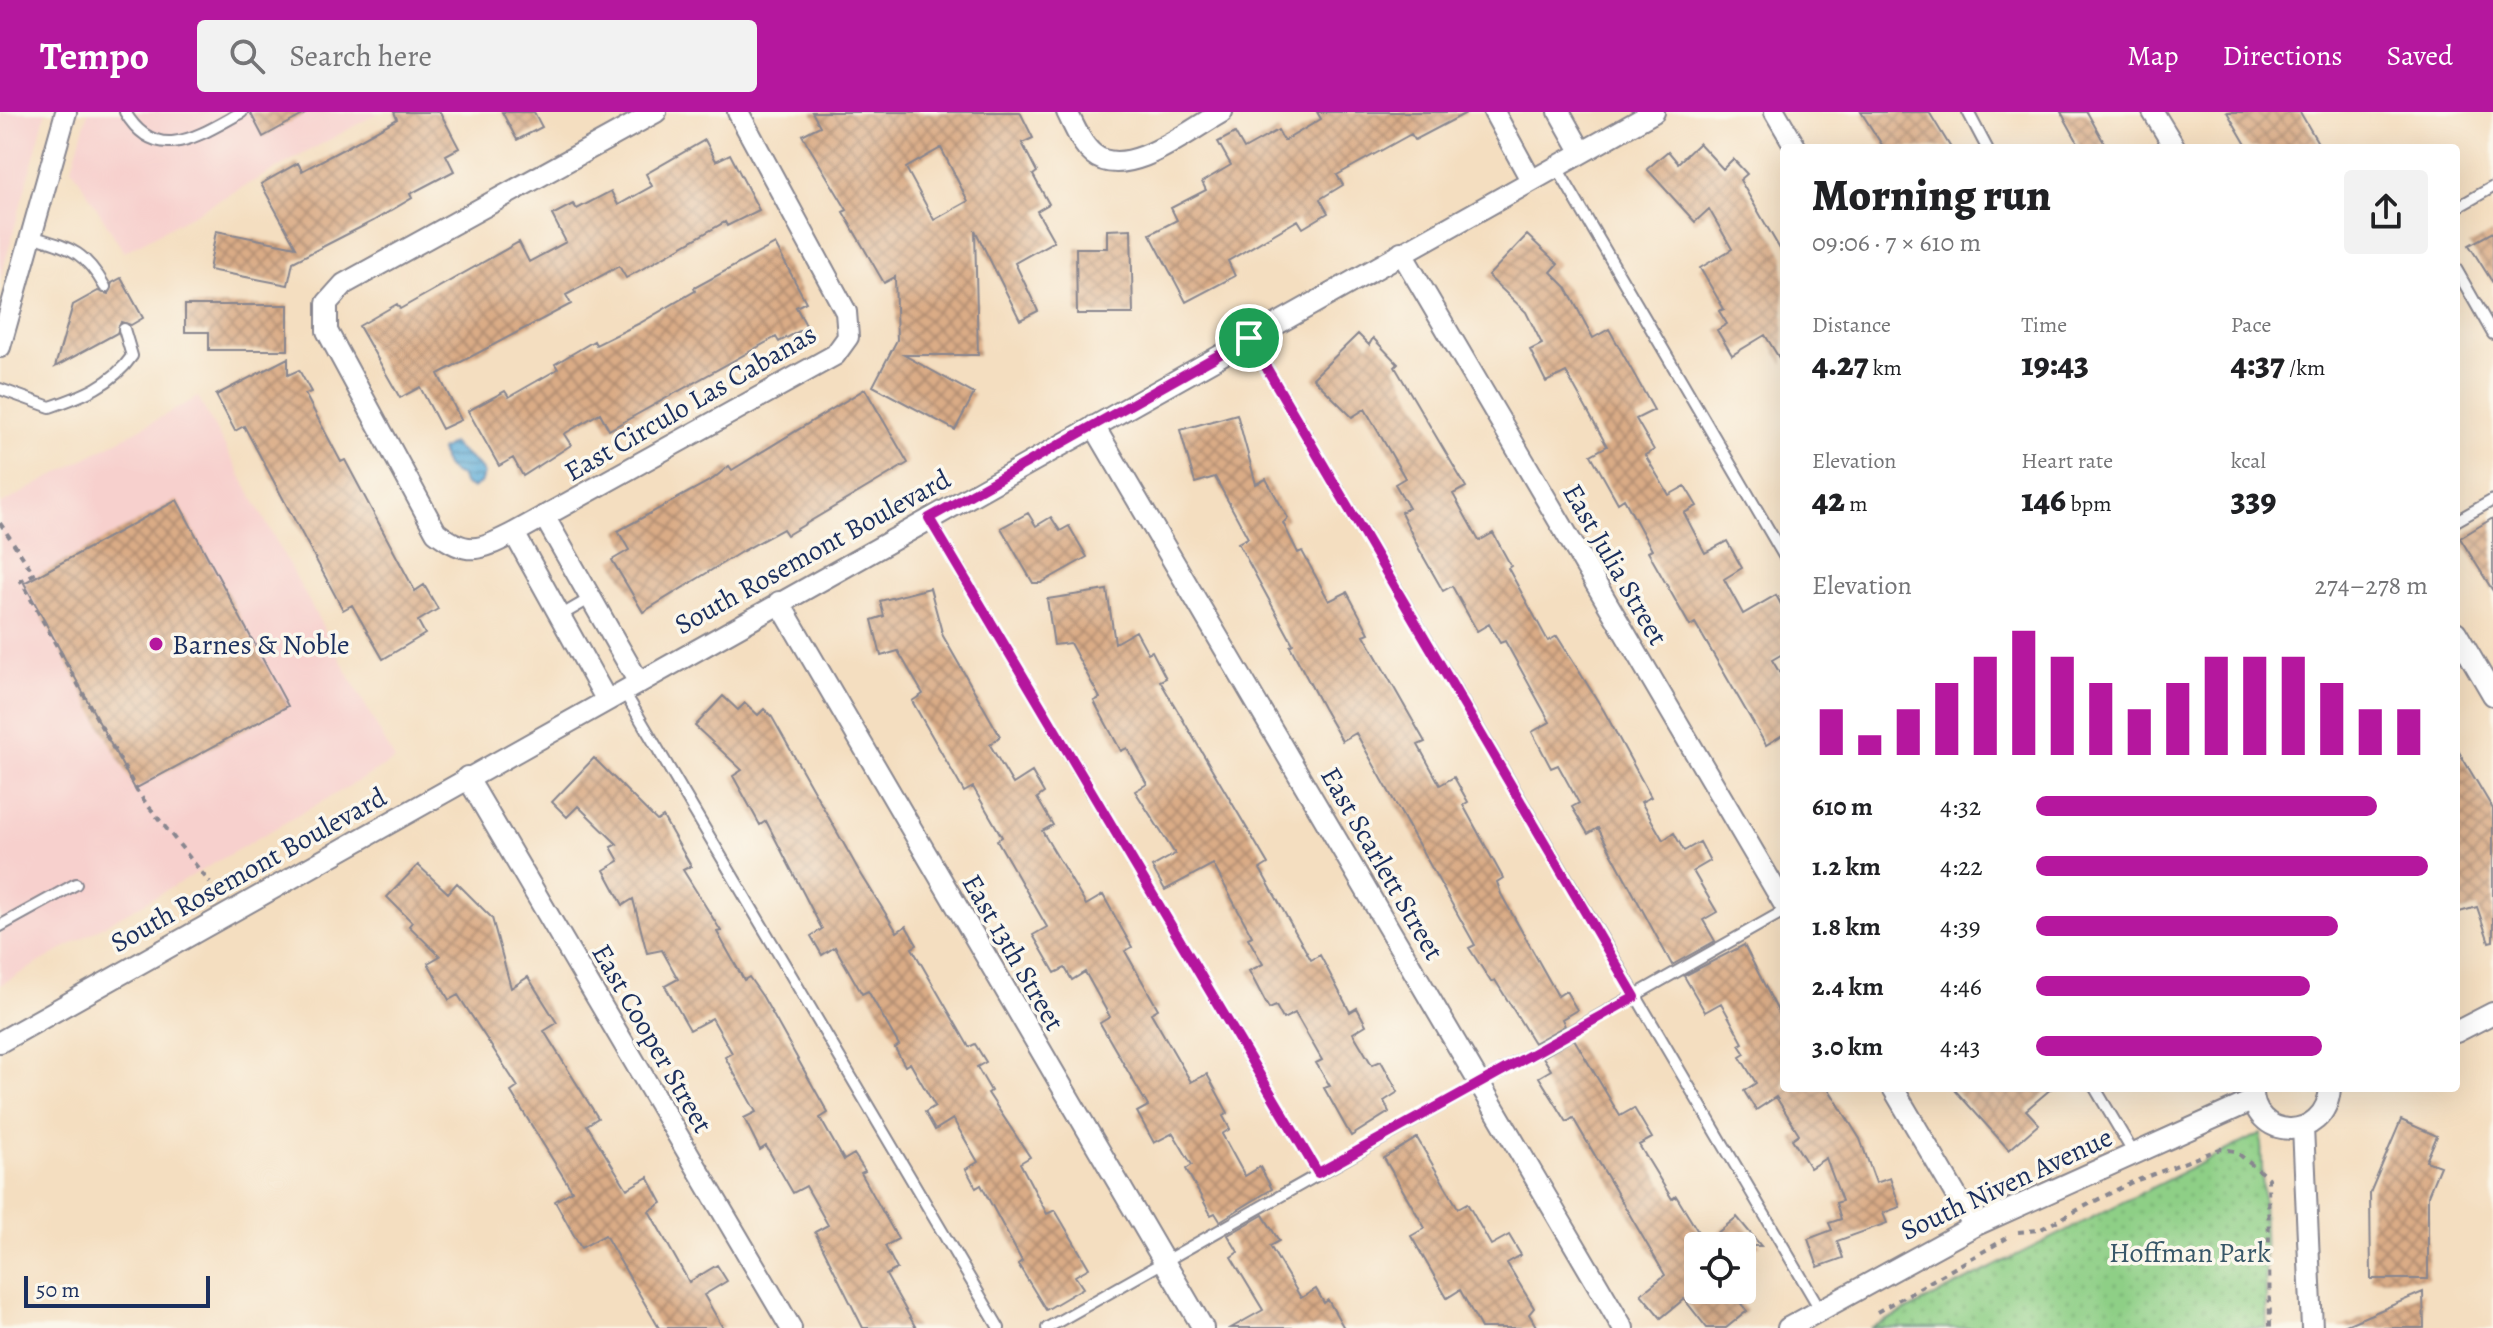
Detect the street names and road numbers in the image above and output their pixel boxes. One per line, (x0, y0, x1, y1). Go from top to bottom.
street label: East Circulo Las Cabanas (557, 315, 824, 491)
street label: South Rosemont Boulevard (668, 460, 958, 644)
street label: East Julia Street (1553, 477, 1677, 652)
street label: East Scarlett Street (1311, 760, 1453, 967)
street label: South Rosemont Boulevard (104, 778, 394, 962)
street label: East 13th Street (953, 867, 1073, 1038)
street label: East Cooper Street (583, 937, 722, 1140)
street label: South Niven Avenue (1894, 1118, 2119, 1250)

